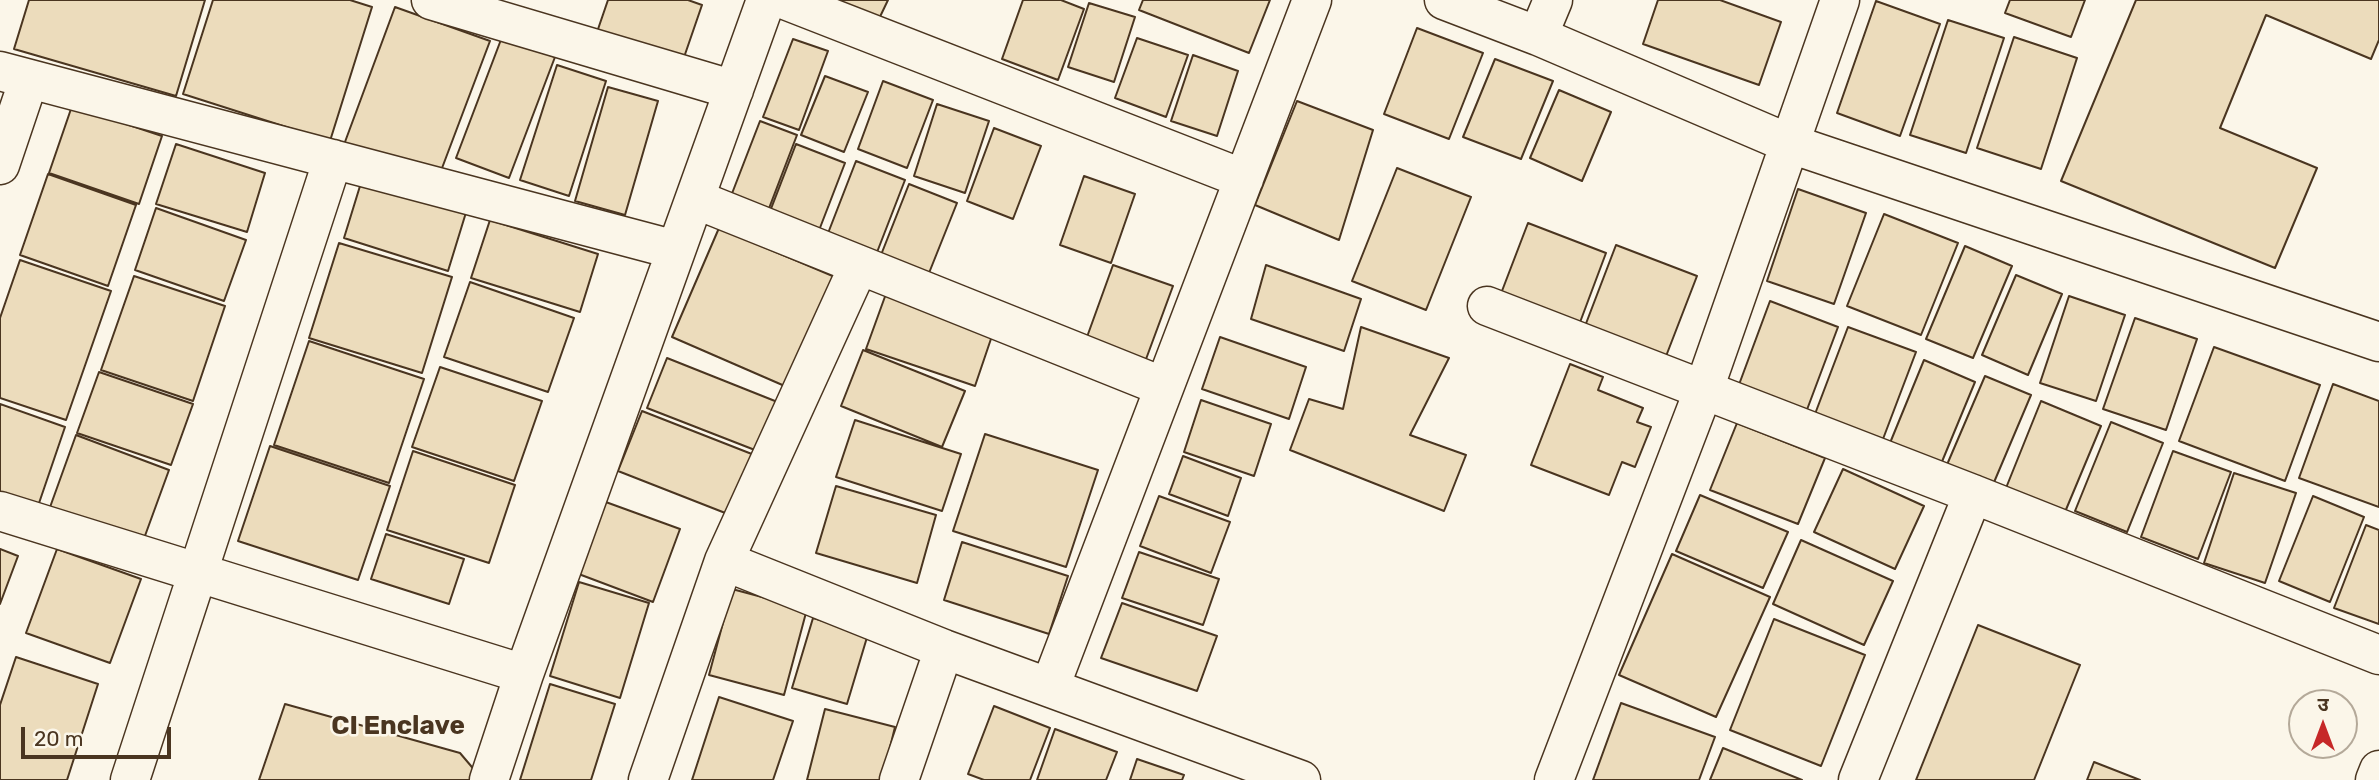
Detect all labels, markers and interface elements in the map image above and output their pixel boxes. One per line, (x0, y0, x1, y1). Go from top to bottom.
north arrow (2288, 689, 2358, 759)
text: उ (2317, 693, 2329, 716)
district label: CI Enclave (331, 710, 465, 742)
scale bar (24, 714, 175, 758)
text: 20 m (34, 726, 83, 751)

